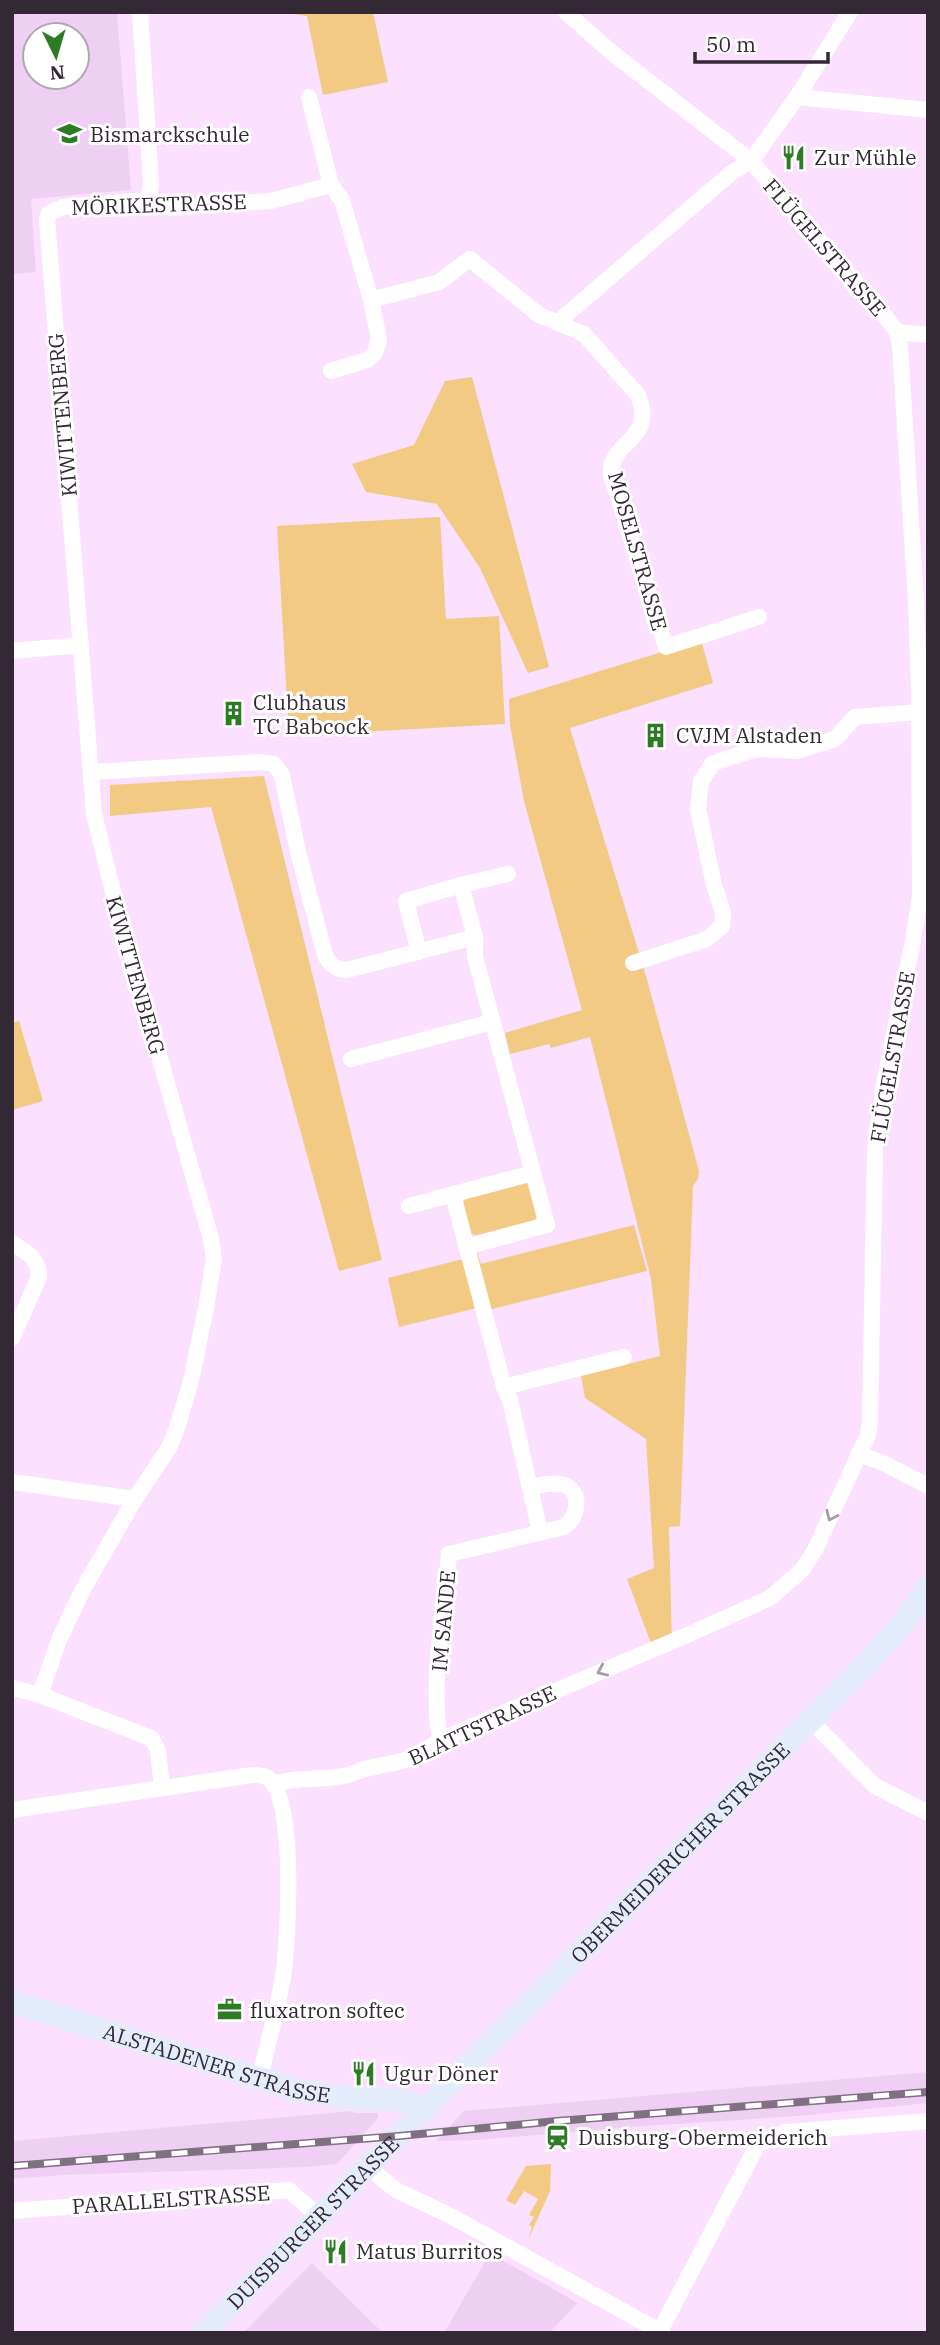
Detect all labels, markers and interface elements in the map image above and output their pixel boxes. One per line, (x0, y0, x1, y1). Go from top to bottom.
north arrow (21, 21, 91, 91)
scale bar (695, 21, 828, 65)
text: 50 m (706, 30, 756, 58)
text: N (49, 60, 66, 86)
school or university icon: Bismarckschule (56, 120, 84, 148)
place label: Bismarckschule (90, 120, 250, 148)
restaurant icon: Zur Mühle (780, 143, 808, 171)
place label: Zur Mühle (814, 143, 916, 171)
street label: FLÜGELSTRASSE (757, 172, 893, 322)
street label: MÖRIKESTRASSE (71, 187, 247, 221)
street label: KIWITTENBERG (41, 332, 83, 498)
street label: MOSELSTRASSE (602, 468, 674, 634)
place label: Clubhaus TC Babcock (253, 688, 370, 740)
building icon: Clubhaus TC Babcock (219, 700, 247, 728)
building icon: CVJM Alstaden (642, 721, 670, 749)
place label: CVJM Alstaden (676, 721, 822, 749)
street label: KIWITTENBERG (100, 892, 172, 1058)
street label: FLÜGELSTRASSE (863, 969, 921, 1145)
one-way arrow (825, 1509, 839, 1522)
street label: IM SANDE (425, 1569, 461, 1673)
one-way arrow (596, 1663, 608, 1677)
street label: BLATTSTRASSE (403, 1678, 561, 1772)
street label: OBERMEIDERICHER STRASSE (564, 1736, 796, 1969)
office icon: fluxatron softec (216, 1996, 244, 2024)
place label: fluxatron softec (250, 1996, 405, 2024)
street label: ALSTADENER STRASSE (100, 2017, 332, 2109)
restaurant icon: Ugur Döner (350, 2059, 378, 2087)
place label: Ugur Döner (384, 2059, 499, 2087)
station icon: Duisburg-Obermeiderich (544, 2123, 572, 2151)
place label: Duisburg-Obermeiderich (578, 2123, 828, 2151)
street label: DUISBURGER STRASSE (221, 2130, 405, 2315)
street label: PARALLELSTRASSE (71, 2178, 271, 2220)
restaurant icon: Matus Burritos (322, 2237, 350, 2265)
place label: Matus Burritos (356, 2237, 503, 2265)

